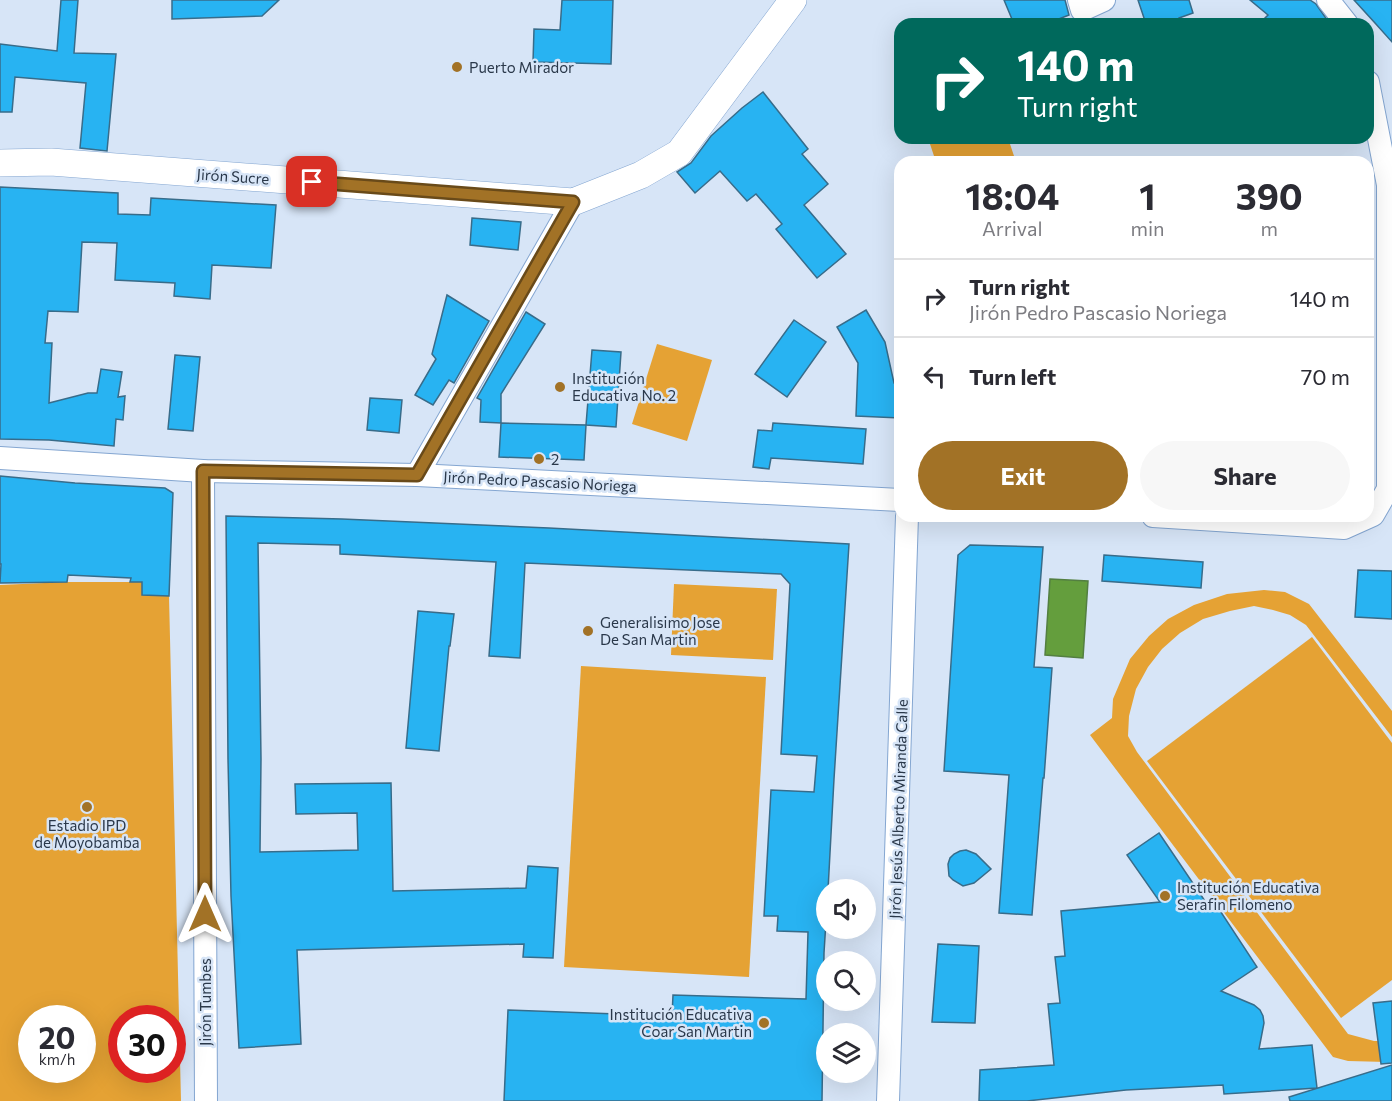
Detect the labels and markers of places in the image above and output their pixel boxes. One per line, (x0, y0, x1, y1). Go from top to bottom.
place label: Puerto Mirador (469, 58, 574, 76)
marker: Puerto Mirador (450, 60, 464, 74)
pin (286, 156, 337, 207)
place label: Institución Educativa No. 2 (572, 369, 676, 404)
marker: Institución Educativa No. 2 (553, 380, 567, 394)
place label: 2 (551, 450, 559, 468)
marker: 2 (532, 452, 546, 466)
place label: Generalisimo Jose De San Martin (600, 613, 720, 648)
marker: Generalisimo Jose De San Martin (581, 624, 595, 638)
marker: Estadio IPD de Moyobamba (80, 800, 94, 814)
place label: Estadio IPD de Moyobamba (34, 816, 140, 851)
place label: Institución Educativa Serafin Filomeno (1177, 878, 1319, 913)
marker: Institución Educativa Serafin Filomeno (1158, 889, 1172, 903)
place label: Institución Educativa Coar San Martin (610, 1005, 752, 1040)
marker: Institución Educativa Coar San Martin (757, 1016, 771, 1030)

